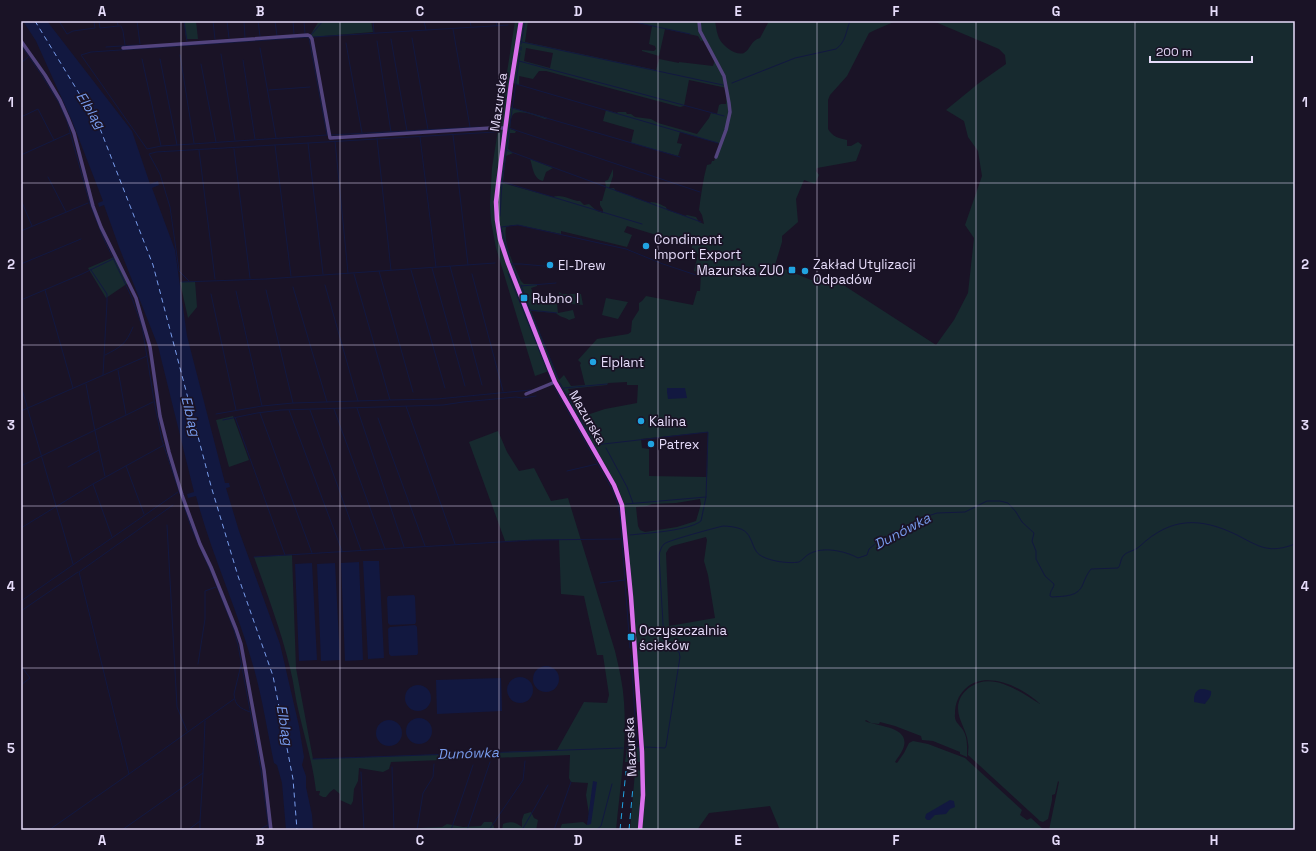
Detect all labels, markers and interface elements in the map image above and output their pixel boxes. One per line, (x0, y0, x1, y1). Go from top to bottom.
text: A (98, 3, 107, 20)
text: B (256, 3, 265, 20)
text: C (416, 3, 424, 20)
text: D (574, 3, 583, 20)
text: E (734, 3, 742, 20)
text: F (893, 3, 900, 20)
text: G (1052, 3, 1060, 20)
text: H (1210, 3, 1218, 20)
scale bar (1150, 38, 1252, 64)
text: 200 m (1156, 44, 1192, 60)
street label: Mazurska (486, 71, 511, 133)
water label: Elbląg (72, 88, 110, 133)
text: 1 (8, 94, 14, 111)
text: 1 (1302, 94, 1308, 111)
place label: Condiment Import Export (654, 231, 741, 263)
marker: Condiment Import Export (641, 241, 651, 251)
text: 2 (7, 256, 15, 273)
place label: Zakład Utylizacji Odpadów (813, 256, 916, 288)
text: 2 (1301, 256, 1309, 273)
place label: El-Drew (558, 257, 606, 274)
marker: El-Drew (545, 260, 555, 270)
place label: Mazurska ZUO (696, 262, 784, 279)
marker: Mazurska ZUO (787, 265, 797, 275)
marker: Zakład Utylizacji Odpadów (800, 266, 810, 276)
place label: Rubno I (532, 290, 579, 307)
marker: Rubno I (519, 293, 529, 303)
place label: Elplant (601, 354, 644, 371)
marker: Elplant (588, 357, 598, 367)
street label: Mazurska (565, 387, 610, 448)
water label: Elbląg (177, 394, 205, 439)
place label: Kalina (649, 413, 687, 430)
marker: Kalina (636, 416, 646, 426)
text: 3 (7, 417, 15, 434)
text: 3 (1301, 417, 1309, 434)
place label: Patrex (659, 436, 700, 453)
marker: Patrex (646, 439, 656, 449)
water label: Dunówka (871, 508, 934, 553)
text: 4 (7, 578, 15, 595)
text: 4 (1301, 578, 1309, 595)
place label: Oczyszczalnia ścieków (639, 622, 727, 654)
marker: Oczyszczalnia ścieków (626, 632, 636, 642)
water label: Elbląg (273, 703, 298, 748)
street label: Mazurska (620, 716, 641, 777)
text: 5 (7, 740, 15, 757)
text: 5 (1301, 740, 1309, 757)
water label: Dunówka (437, 743, 500, 763)
text: A (98, 832, 107, 849)
text: B (256, 832, 265, 849)
text: C (416, 832, 424, 849)
text: D (574, 832, 583, 849)
text: E (734, 832, 742, 849)
text: F (893, 832, 900, 849)
text: G (1052, 832, 1060, 849)
text: H (1210, 832, 1218, 849)

